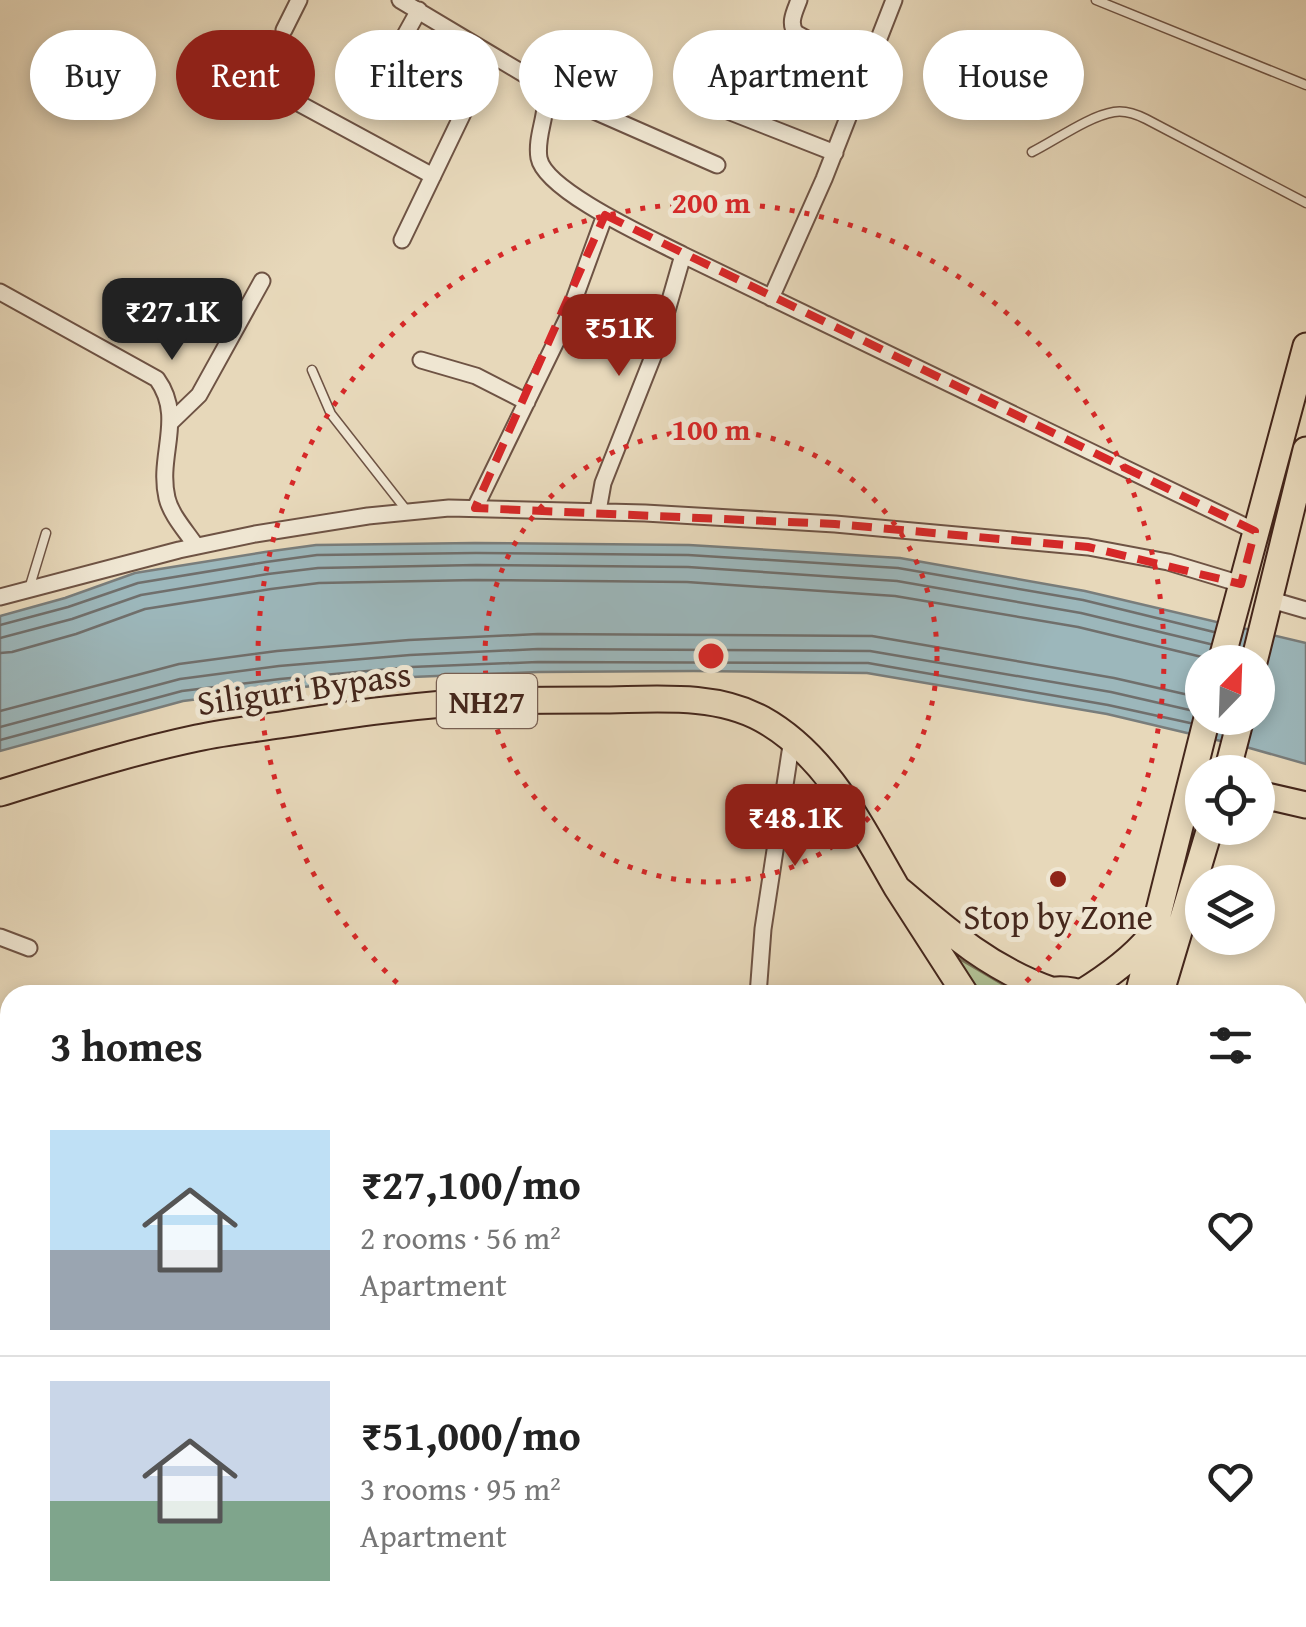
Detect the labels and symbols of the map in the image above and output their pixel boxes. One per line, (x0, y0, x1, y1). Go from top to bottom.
text: 200 m (672, 180, 751, 224)
pin: ₹27.1K (91, 278, 253, 363)
pin: ₹51K (560, 294, 678, 379)
text: 100 m (672, 407, 751, 451)
centre of rings (693, 638, 729, 674)
north arrow (1185, 645, 1275, 735)
street label: Siliguri Bypass (194, 648, 414, 728)
road number: NH27 (437, 674, 537, 728)
pin: ₹48.1K (714, 784, 876, 869)
marker: Stop by Zone (1047, 868, 1069, 890)
place label: Stop by Zone (963, 891, 1153, 942)

